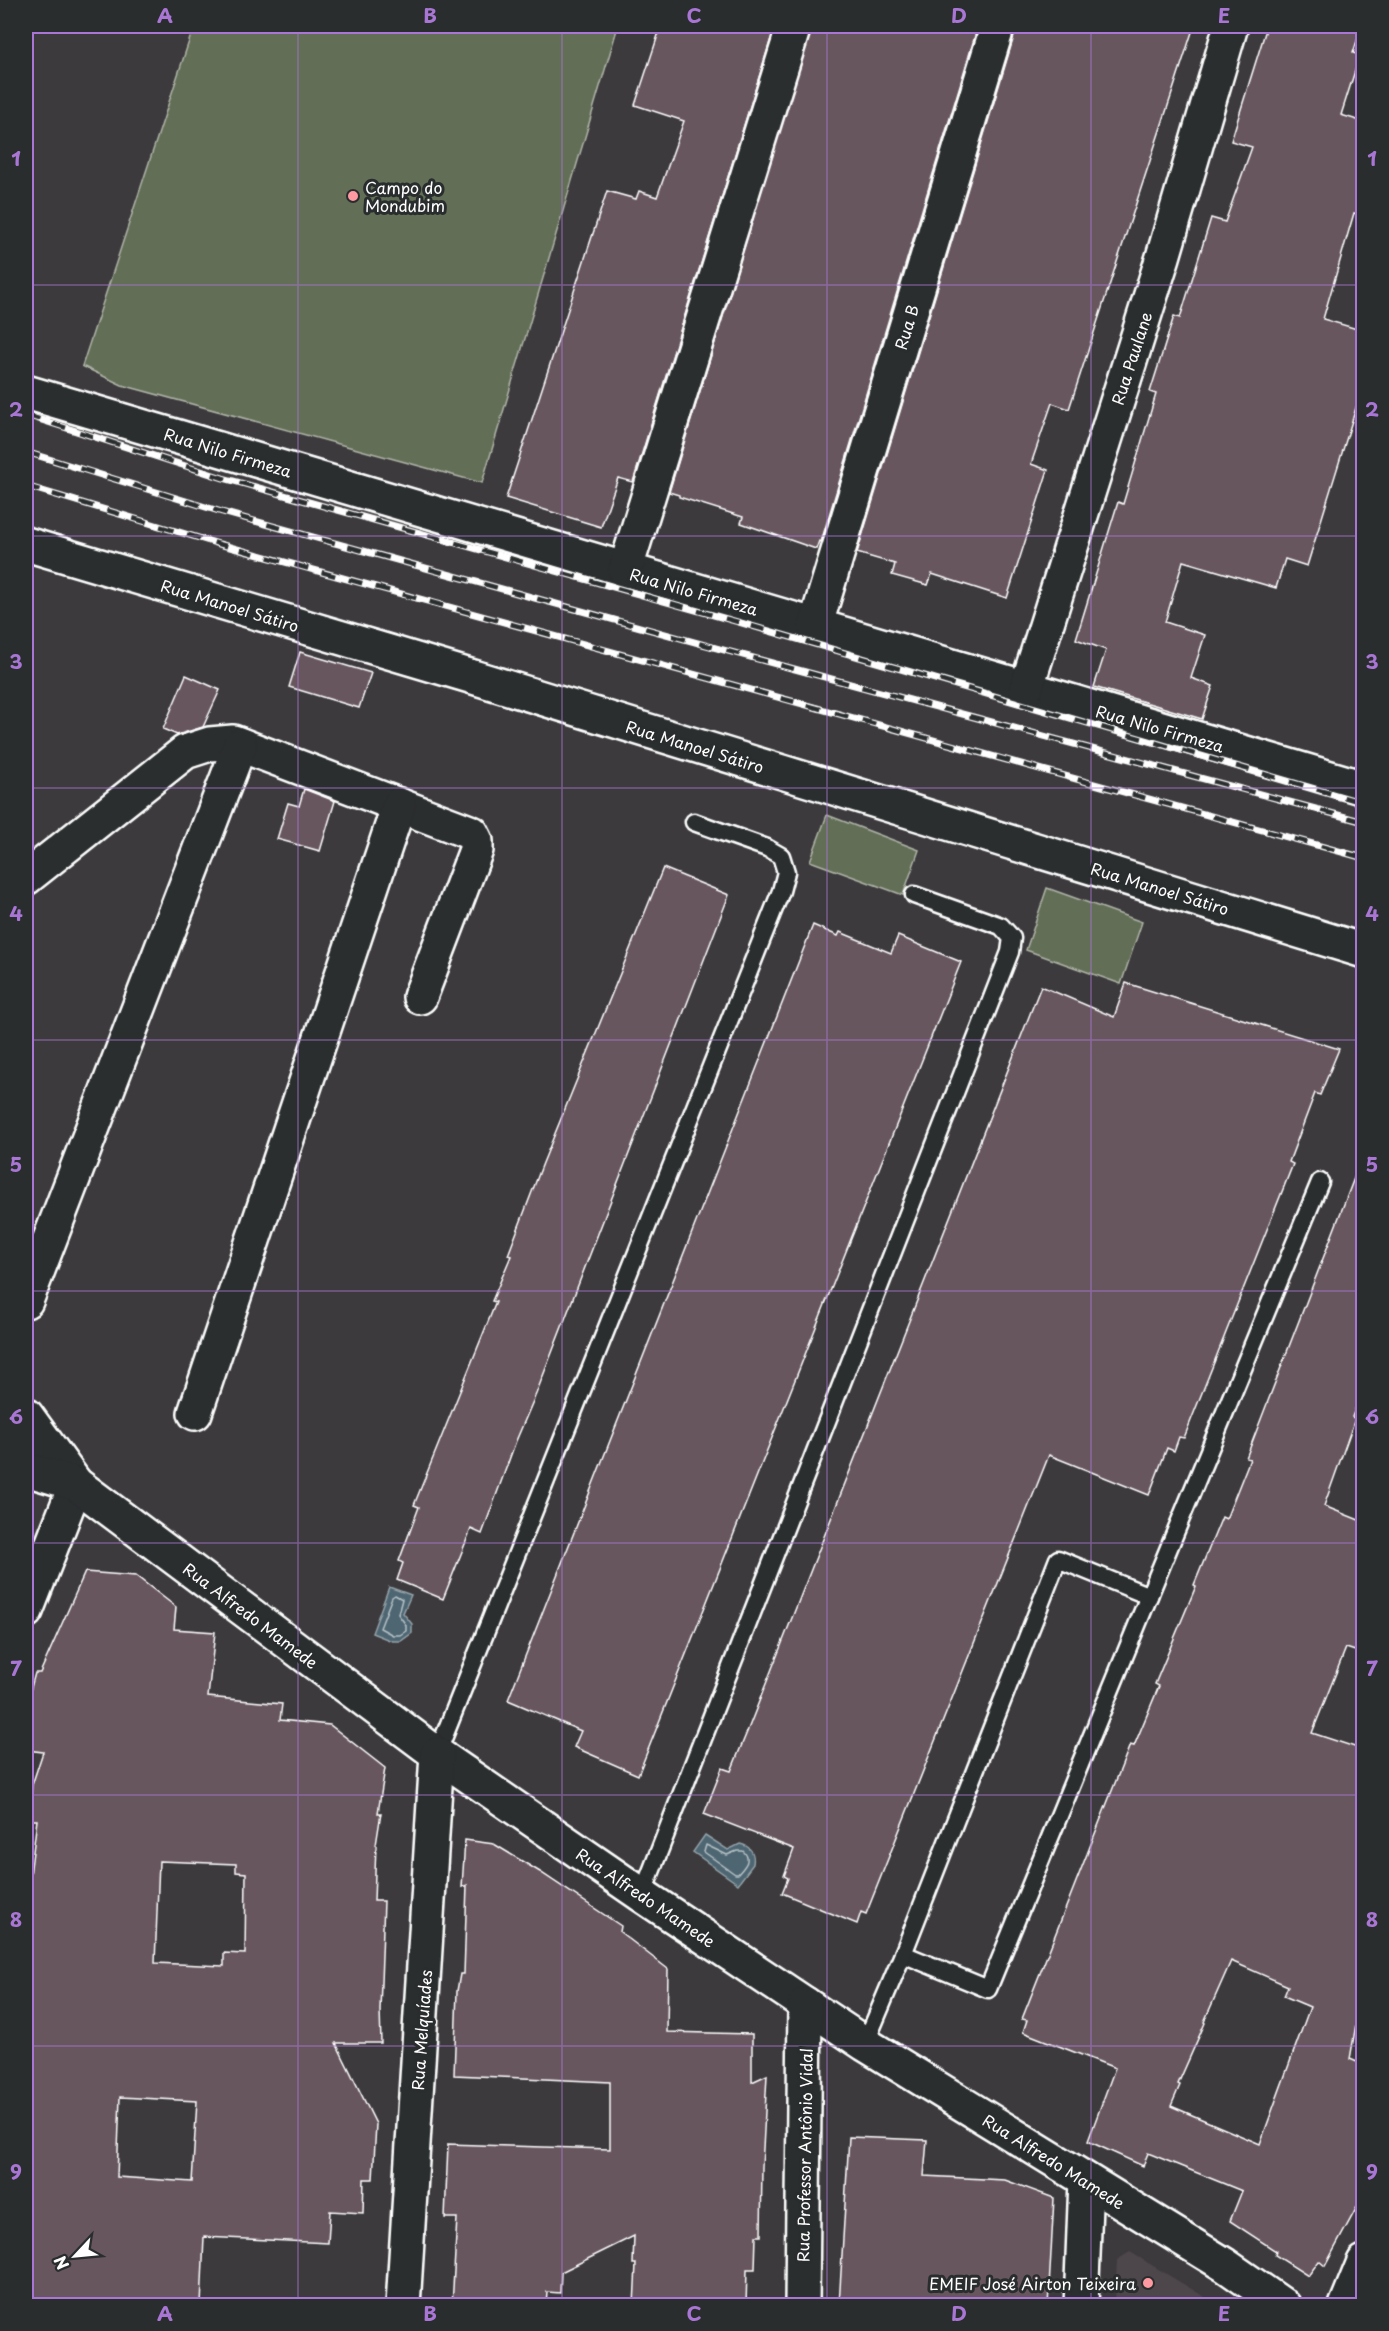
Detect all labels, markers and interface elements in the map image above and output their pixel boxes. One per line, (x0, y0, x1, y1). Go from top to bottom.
text: A (157, 0, 173, 30)
text: B (423, 0, 437, 30)
text: C (686, 0, 702, 30)
text: D (951, 0, 967, 30)
text: E (1218, 0, 1230, 30)
text: 1 (11, 143, 21, 173)
text: 1 (1367, 143, 1377, 173)
place label: Campo do Mondubim (365, 175, 445, 217)
marker: Campo do Mondubim (346, 189, 360, 203)
street label: Rua B (888, 302, 924, 352)
street label: Rua Paulane (1105, 308, 1157, 408)
text: 2 (9, 394, 23, 424)
text: 2 (1365, 394, 1379, 424)
street label: Rua Nilo Firmeza (161, 421, 295, 483)
street label: Rua Nilo Firmeza (627, 561, 761, 621)
street label: Rua Manoel Sátiro (158, 573, 302, 637)
text: 3 (9, 646, 23, 676)
text: 3 (1365, 646, 1379, 676)
street label: Rua Nilo Firmeza (1093, 698, 1227, 758)
street label: Rua Manoel Sátiro (623, 714, 767, 778)
street label: Rua Manoel Sátiro (1088, 856, 1232, 920)
text: 4 (9, 898, 23, 928)
text: 4 (1365, 898, 1379, 928)
text: 5 (10, 1149, 22, 1179)
text: 5 (1366, 1149, 1378, 1179)
text: 6 (9, 1401, 23, 1431)
text: 6 (1365, 1401, 1379, 1431)
street label: Rua Alfredo Mamede (179, 1556, 324, 1674)
text: 7 (10, 1653, 22, 1683)
text: 7 (1366, 1653, 1378, 1683)
street label: Rua Alfredo Mamede (572, 1841, 721, 1953)
text: 8 (10, 1904, 22, 1934)
text: 8 (1366, 1904, 1378, 1934)
street label: Rua Melquíades (405, 1969, 437, 2091)
street label: Rua Professor Antônio Vidal (790, 2048, 818, 2262)
street label: Rua Alfredo Mamede (978, 2108, 1130, 2215)
text: 9 (10, 2156, 22, 2186)
text: 9 (1366, 2156, 1378, 2186)
north arrow (45, 2226, 105, 2286)
text: N (47, 2252, 74, 2274)
place label: EMEIF José Airton Teixeira (929, 2271, 1136, 2295)
marker: EMEIF José Airton Teixeira (1141, 2276, 1155, 2290)
text: A (157, 2298, 173, 2328)
text: B (423, 2298, 437, 2328)
text: C (686, 2298, 702, 2328)
text: D (951, 2298, 967, 2328)
text: E (1218, 2298, 1230, 2328)

